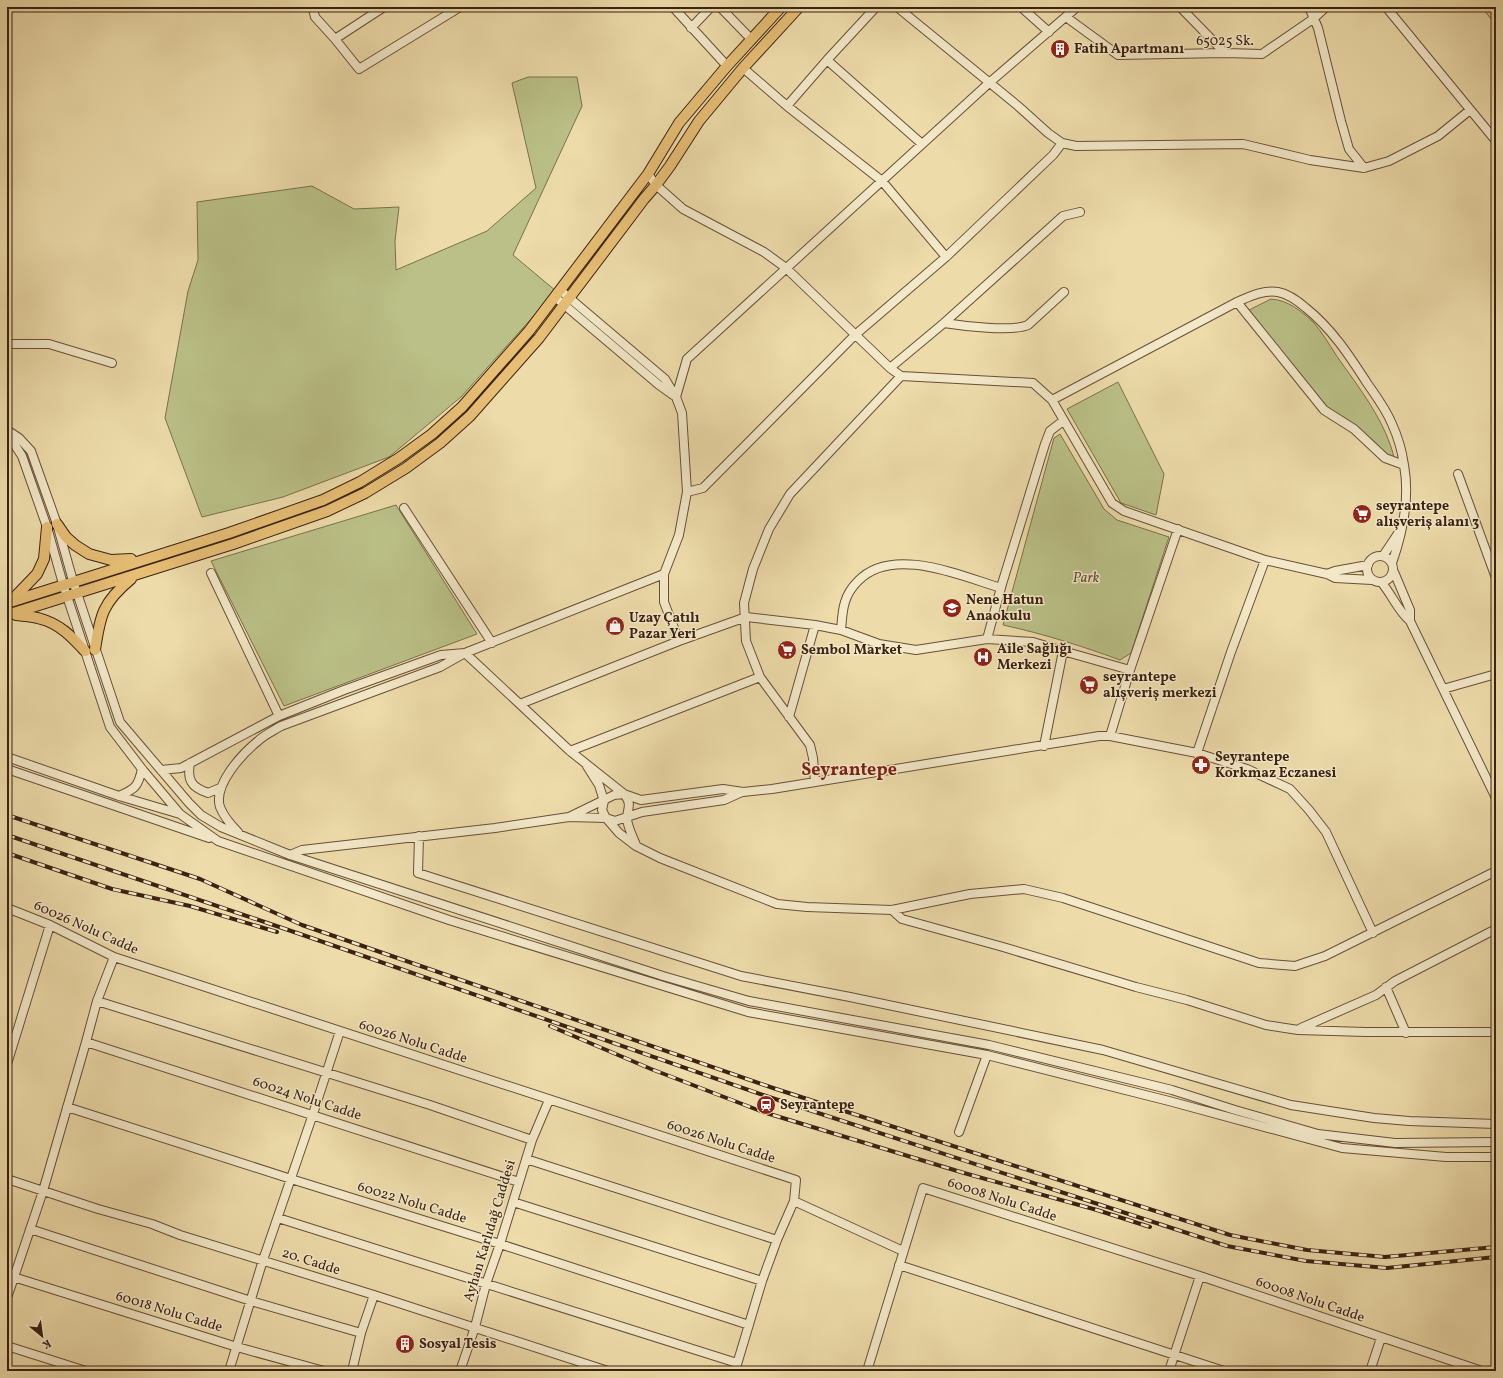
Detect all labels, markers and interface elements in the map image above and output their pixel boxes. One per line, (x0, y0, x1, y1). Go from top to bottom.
street label: 65025 Sk. (1196, 32, 1254, 51)
building icon: Fatih Apartmanı (1049, 38, 1071, 60)
place label: Fatih Apartmanı (1074, 40, 1184, 59)
place label: seyrantepe alışveriş alanı 3 (1376, 497, 1479, 532)
supermarket icon: seyrantepe alışveriş alanı 3 (1351, 503, 1373, 525)
park label: Park (1073, 569, 1100, 588)
place label: Nene Hatun Anaokulu (966, 591, 1044, 626)
school or university icon: Nene Hatun Anaokulu (941, 597, 963, 619)
place label: Uzay Çatılı Pazar Yeri (629, 609, 700, 644)
shop icon: Uzay Çatılı Pazar Yeri (604, 615, 626, 637)
supermarket icon: Sembol Market (776, 639, 798, 661)
place label: Aile Sağlığı Merkezi (997, 640, 1072, 675)
place label: Sembol Market (801, 641, 902, 660)
hospital icon: Aile Sağlığı Merkezi (972, 646, 994, 668)
place label: seyrantepe alışveriş merkezi (1103, 668, 1217, 703)
supermarket icon: seyrantepe alışveriş merkezi (1078, 674, 1100, 696)
place label: Seyrantepe Korkmaz Eczanesi (1215, 748, 1336, 783)
pharmacy icon: Seyrantepe Korkmaz Eczanesi (1190, 754, 1212, 776)
district label: Seyrantepe (801, 758, 897, 783)
street label: 60026 Nolu Cadde (31, 896, 142, 960)
street label: 60026 Nolu Cadde (356, 1016, 470, 1069)
street label: 60024 Nolu Cadde (250, 1072, 364, 1126)
station icon: Seyrantepe (755, 1094, 777, 1116)
place label: Seyrantepe (780, 1096, 854, 1115)
street label: 60026 Nolu Cadde (664, 1116, 778, 1169)
street label: Ayhan Karlıdağ Caddesi (459, 1158, 521, 1304)
street label: 60008 Nolu Cadde (945, 1173, 1059, 1227)
street label: 60022 Nolu Cadde (355, 1177, 469, 1229)
street label: 20. Cadde (279, 1244, 343, 1280)
street label: 60008 Nolu Cadde (1253, 1272, 1367, 1328)
street label: 60018 Nolu Cadde (113, 1287, 225, 1337)
north arrow (22, 1316, 62, 1356)
building icon: Sosyal Tesis (394, 1333, 416, 1355)
text: K (39, 1335, 53, 1352)
place label: Sosyal Tesis (419, 1335, 497, 1354)

